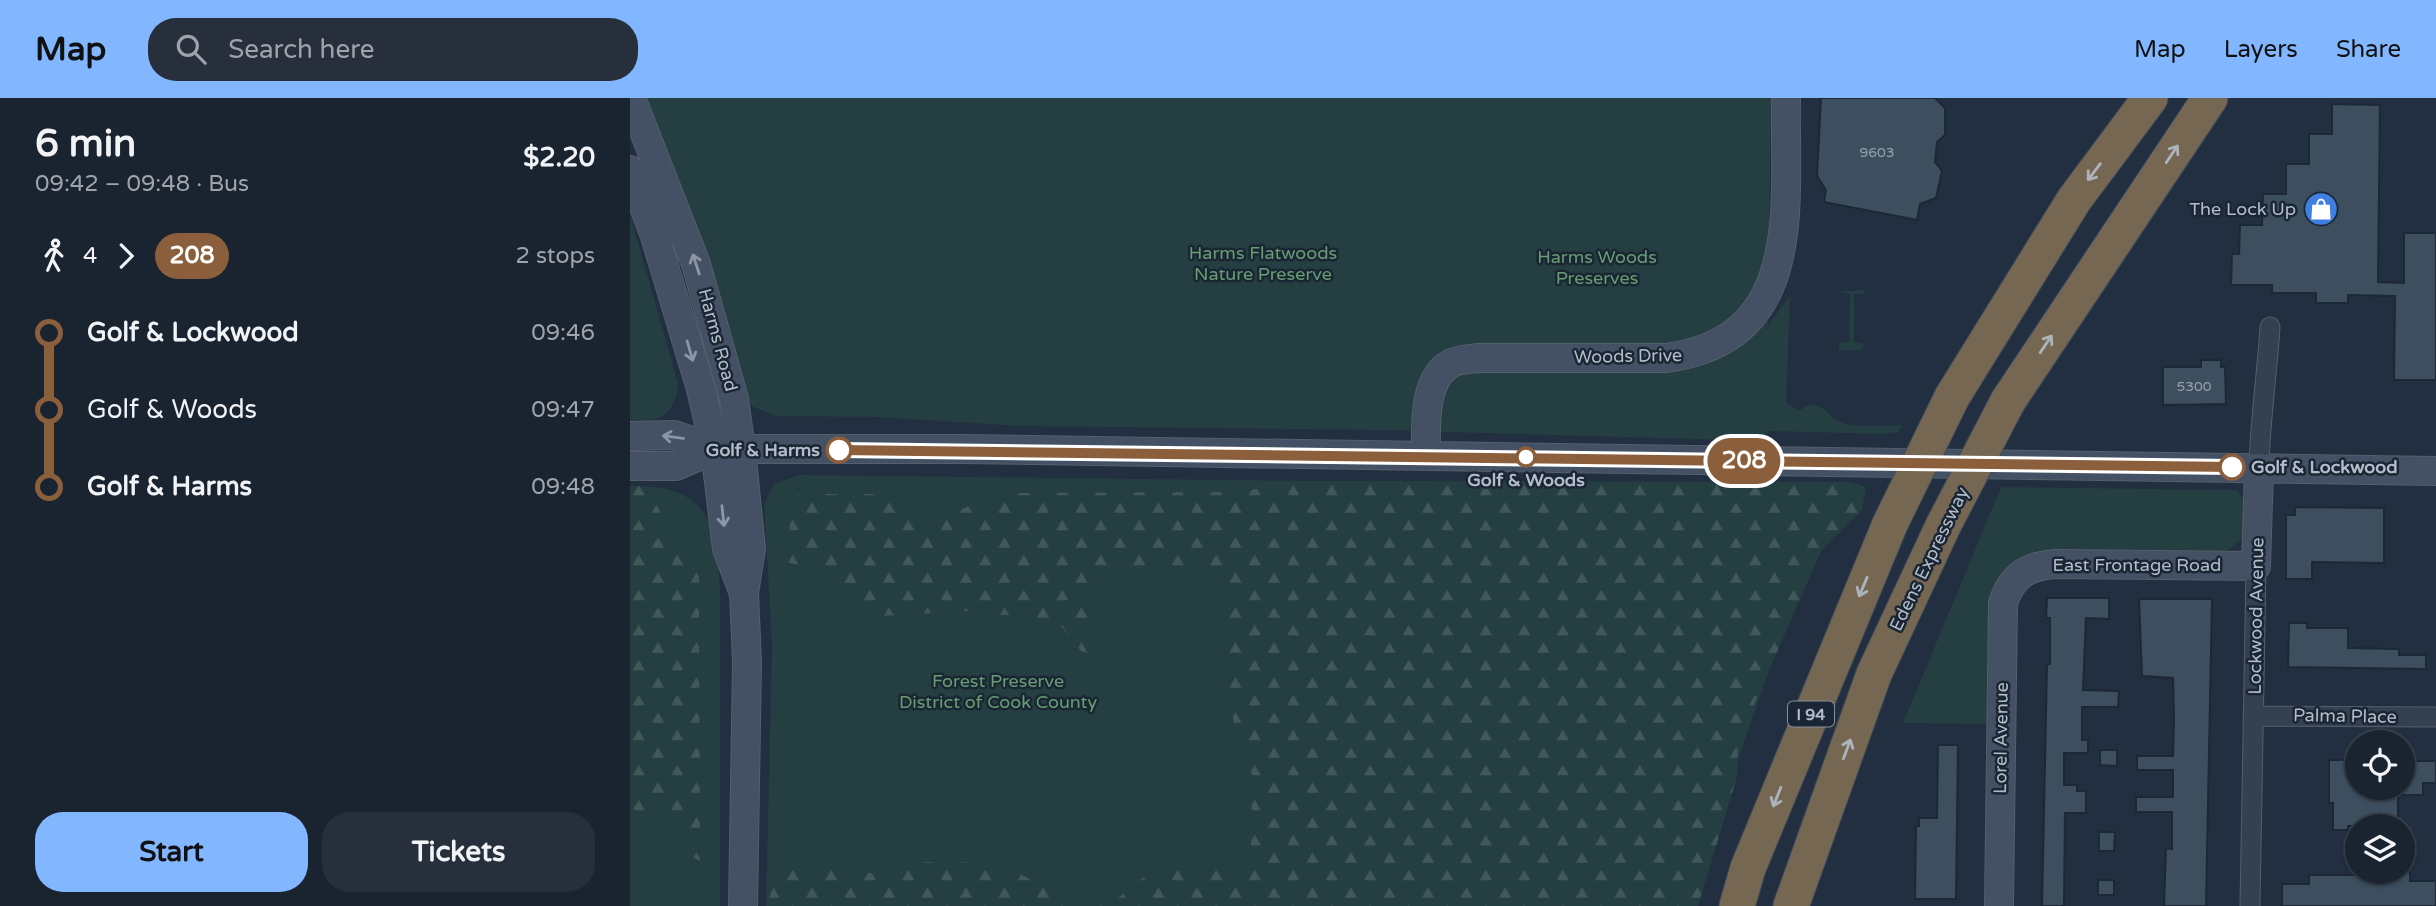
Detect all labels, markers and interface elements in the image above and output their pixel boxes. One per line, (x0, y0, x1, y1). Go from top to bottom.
search box (148, 18, 638, 81)
text: Map (35, 30, 106, 69)
icon: search (172, 30, 210, 68)
text: Search here (228, 34, 374, 65)
text: Map (2134, 35, 2186, 64)
text: Layers (2224, 35, 2298, 64)
text: Share (2336, 35, 2401, 64)
text: 6 min (35, 121, 136, 167)
text: $2.20 (523, 142, 595, 173)
house number: 9603 (1859, 144, 1895, 161)
one-way arrow (2165, 145, 2179, 165)
one-way arrow (2087, 163, 2102, 182)
text: 09:42 – 09:48 · Bus (35, 170, 249, 198)
shop icon: The Lock Up (2302, 190, 2340, 228)
place label: The Lock Up (2189, 198, 2296, 220)
icon: walk (35, 237, 73, 275)
icon: forward (107, 237, 145, 275)
text: 208 (169, 241, 215, 270)
text: 4 (83, 242, 97, 270)
text: 2 stops (515, 242, 595, 270)
park label: Harms Flatwoods Nature Preserve (1189, 242, 1337, 285)
park label: Harms Woods Preserves (1537, 246, 1657, 289)
one-way arrow (689, 253, 701, 275)
street label: Harms Road (694, 286, 742, 394)
text: Golf & Lockwood (87, 317, 299, 348)
text: 09:46 (531, 319, 595, 347)
one-way arrow (2039, 335, 2053, 354)
one-way arrow (685, 340, 698, 362)
street label: Woods Drive (1574, 344, 1682, 368)
house number: 5300 (2176, 378, 2212, 395)
text: Golf & Woods (87, 394, 257, 425)
text: 09:47 (531, 396, 595, 424)
one-way arrow (662, 430, 685, 443)
marker: Golf & Harms (826, 437, 852, 463)
line badge: 208 (1704, 438, 1784, 484)
place label: Golf & Harms (706, 439, 820, 461)
text: 208 (1721, 446, 1767, 475)
marker: Golf & Woods (1516, 447, 1536, 467)
marker: Golf & Lockwood (2219, 454, 2245, 480)
place label: Golf & Lockwood (2251, 456, 2398, 478)
place label: Golf & Woods (1467, 469, 1585, 491)
text: Golf & Harms (87, 471, 252, 502)
text: 09:48 (531, 473, 595, 501)
street label: Edens Expressway (1885, 483, 1974, 635)
one-way arrow (717, 504, 730, 527)
street label: Lockwood Avenue (2244, 537, 2268, 695)
street label: East Frontage Road (2053, 554, 2221, 576)
one-way arrow (1856, 576, 1869, 597)
park label: Forest Preserve District of Cook County (899, 670, 1097, 713)
street label: Lorel Avenue (1989, 682, 2013, 794)
road number: I 94 (1788, 702, 1834, 726)
street label: Palma Place (2293, 704, 2397, 728)
map controls (2345, 730, 2415, 884)
button: locate (2345, 730, 2415, 800)
one-way arrow (1842, 739, 1854, 761)
one-way arrow (1769, 786, 1782, 808)
button: Start (35, 812, 308, 892)
button: Tickets (322, 812, 595, 892)
button: layers (2345, 814, 2415, 884)

